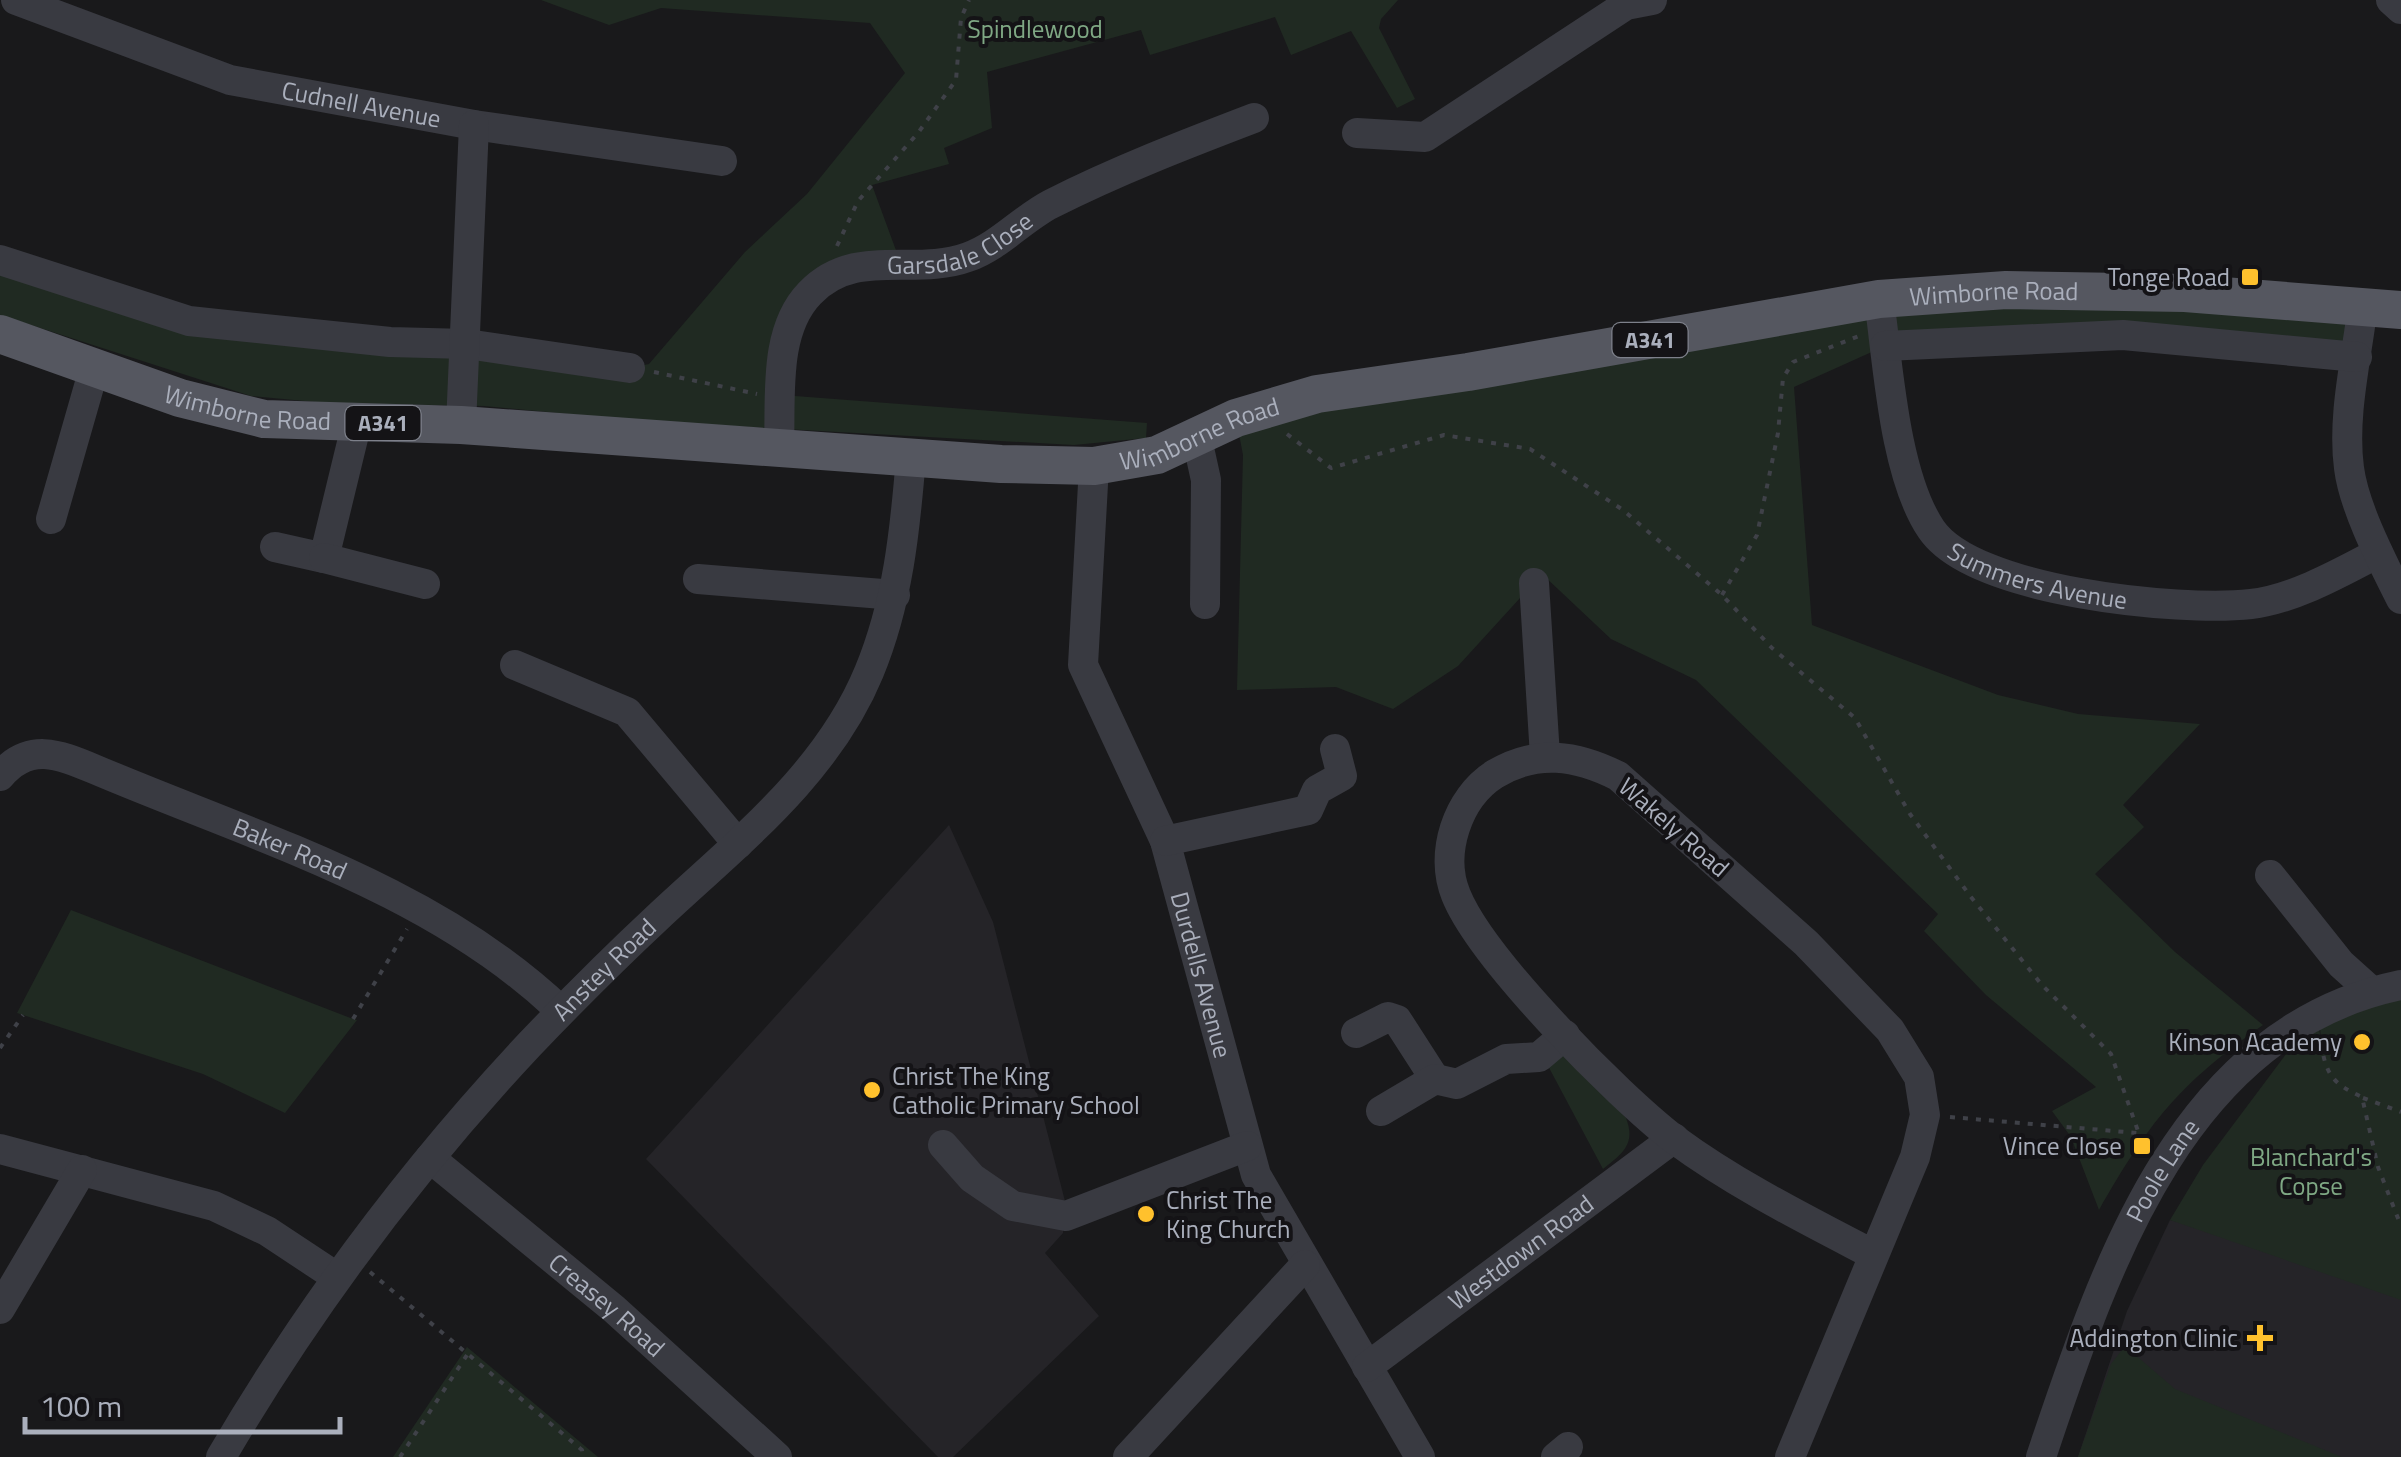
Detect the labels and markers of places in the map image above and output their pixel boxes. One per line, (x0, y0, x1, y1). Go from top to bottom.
place label: Tonge Road (2107, 258, 2230, 296)
marker: Tonge Road (2239, 266, 2261, 288)
place label: Kinson Academy (2168, 1023, 2342, 1061)
marker: Kinson Academy (2351, 1031, 2373, 1053)
place label: Christ The King Catholic Primary School (892, 1057, 1140, 1124)
marker: Christ The King Catholic Primary School (861, 1079, 883, 1101)
place label: Vince Close (2003, 1127, 2122, 1165)
marker: Vince Close (2131, 1135, 2153, 1157)
place label: Christ The King Church (1166, 1181, 1291, 1248)
marker: Christ The King Church (1135, 1203, 1157, 1225)
place label: Addington Clinic (2069, 1319, 2238, 1357)
marker: Addington Clinic (2247, 1325, 2273, 1351)

